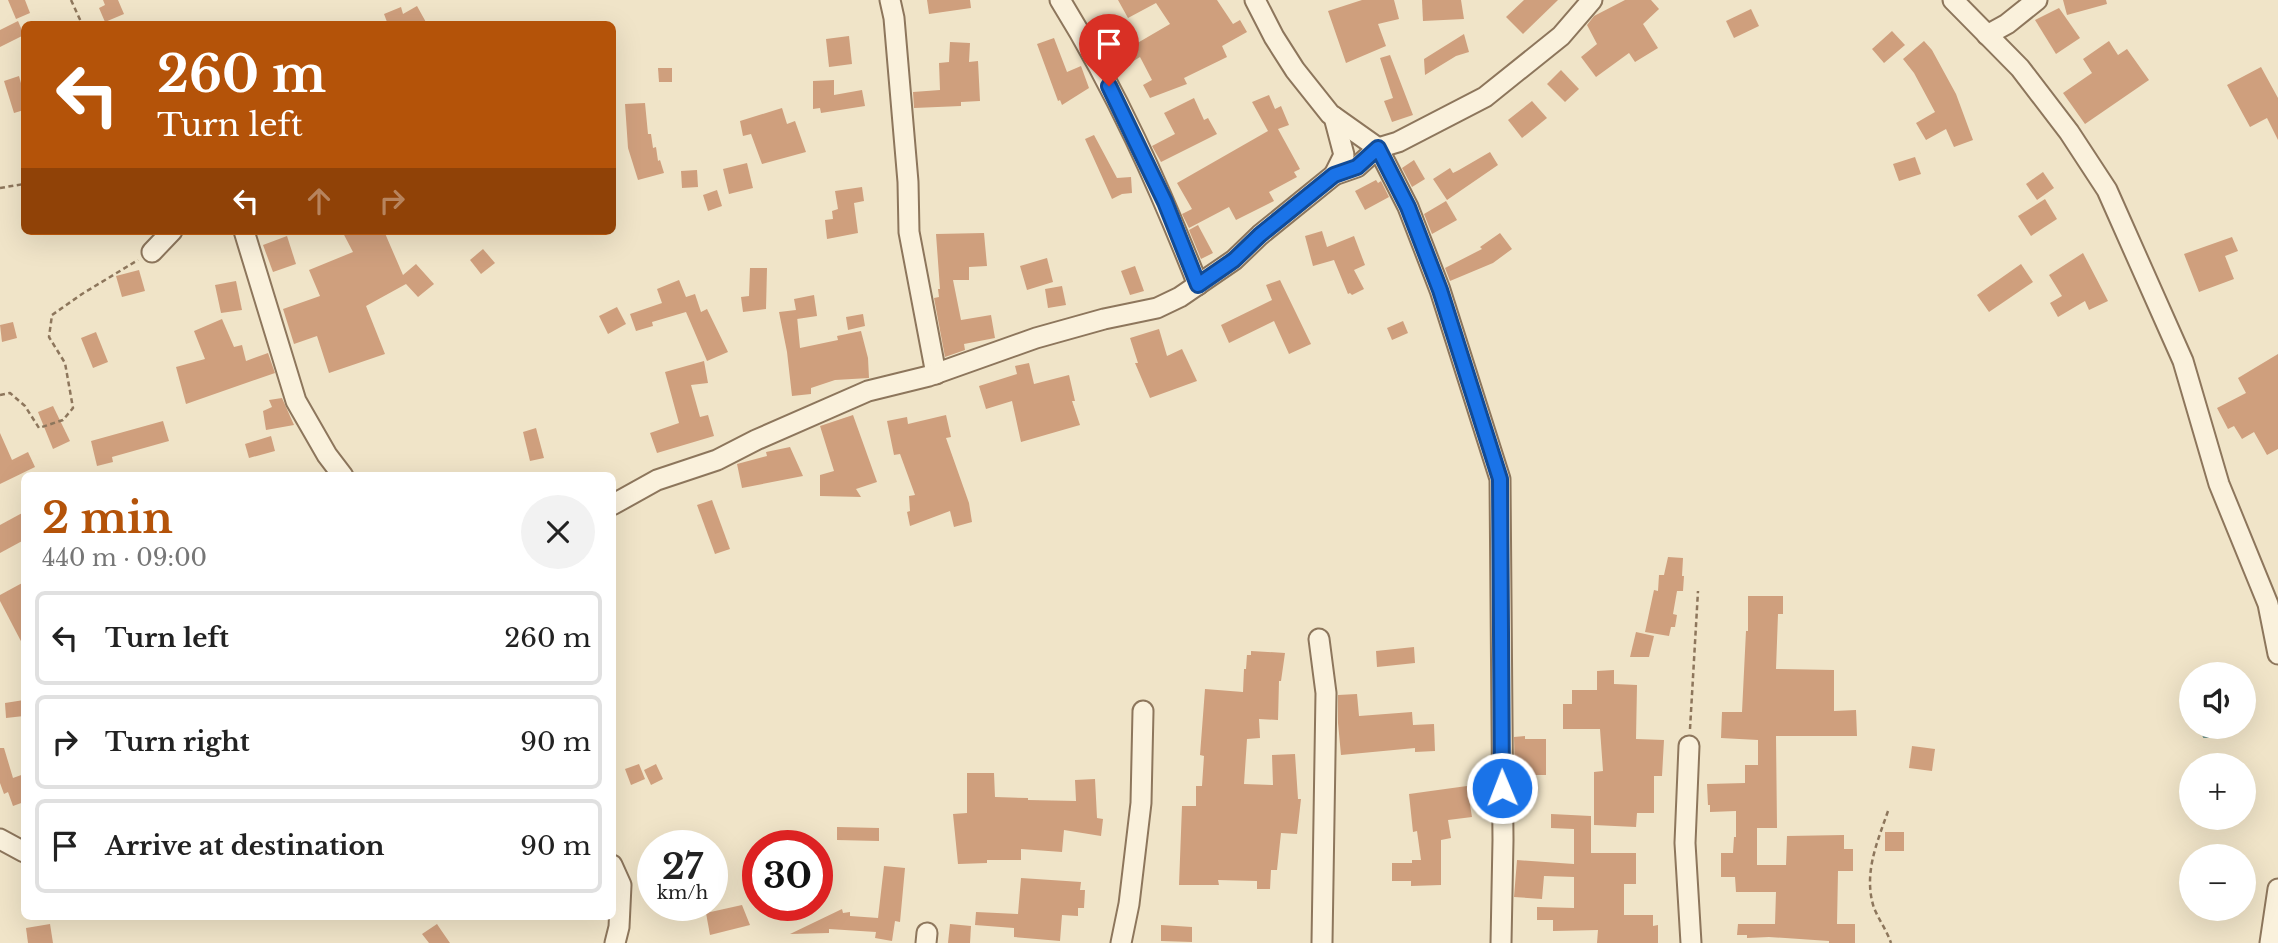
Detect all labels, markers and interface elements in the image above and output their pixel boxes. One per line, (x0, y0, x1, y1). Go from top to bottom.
pin (1079, 14, 1139, 86)
icon: arrive (1090, 25, 1128, 63)
text: 260 m (157, 44, 326, 105)
icon: left (42, 49, 133, 140)
text: Turn left (157, 105, 303, 145)
icon: left (227, 182, 265, 220)
icon: ahead (300, 182, 338, 220)
icon: right (373, 182, 411, 220)
text: 2 min (42, 492, 173, 544)
button: close (521, 495, 595, 569)
text: 440 m · 09:00 (42, 544, 207, 572)
icon: left (46, 619, 84, 657)
text: Turn left (105, 622, 229, 654)
text: 260 m (504, 622, 591, 654)
map controls (2179, 662, 2256, 921)
button: sound (2179, 662, 2256, 739)
icon: right (46, 723, 84, 761)
text: Turn right (105, 726, 250, 758)
text: 90 m (520, 726, 591, 758)
position arrow (1465, 751, 1539, 825)
button: + (2179, 753, 2256, 830)
icon: arrive (46, 827, 84, 865)
text: Arrive at destination (105, 830, 385, 862)
text: 90 m (520, 830, 591, 862)
speed limit sign: 30 (742, 830, 833, 921)
button: − (2179, 844, 2256, 921)
text: 27 (662, 845, 703, 888)
text: km/h (657, 882, 708, 904)

